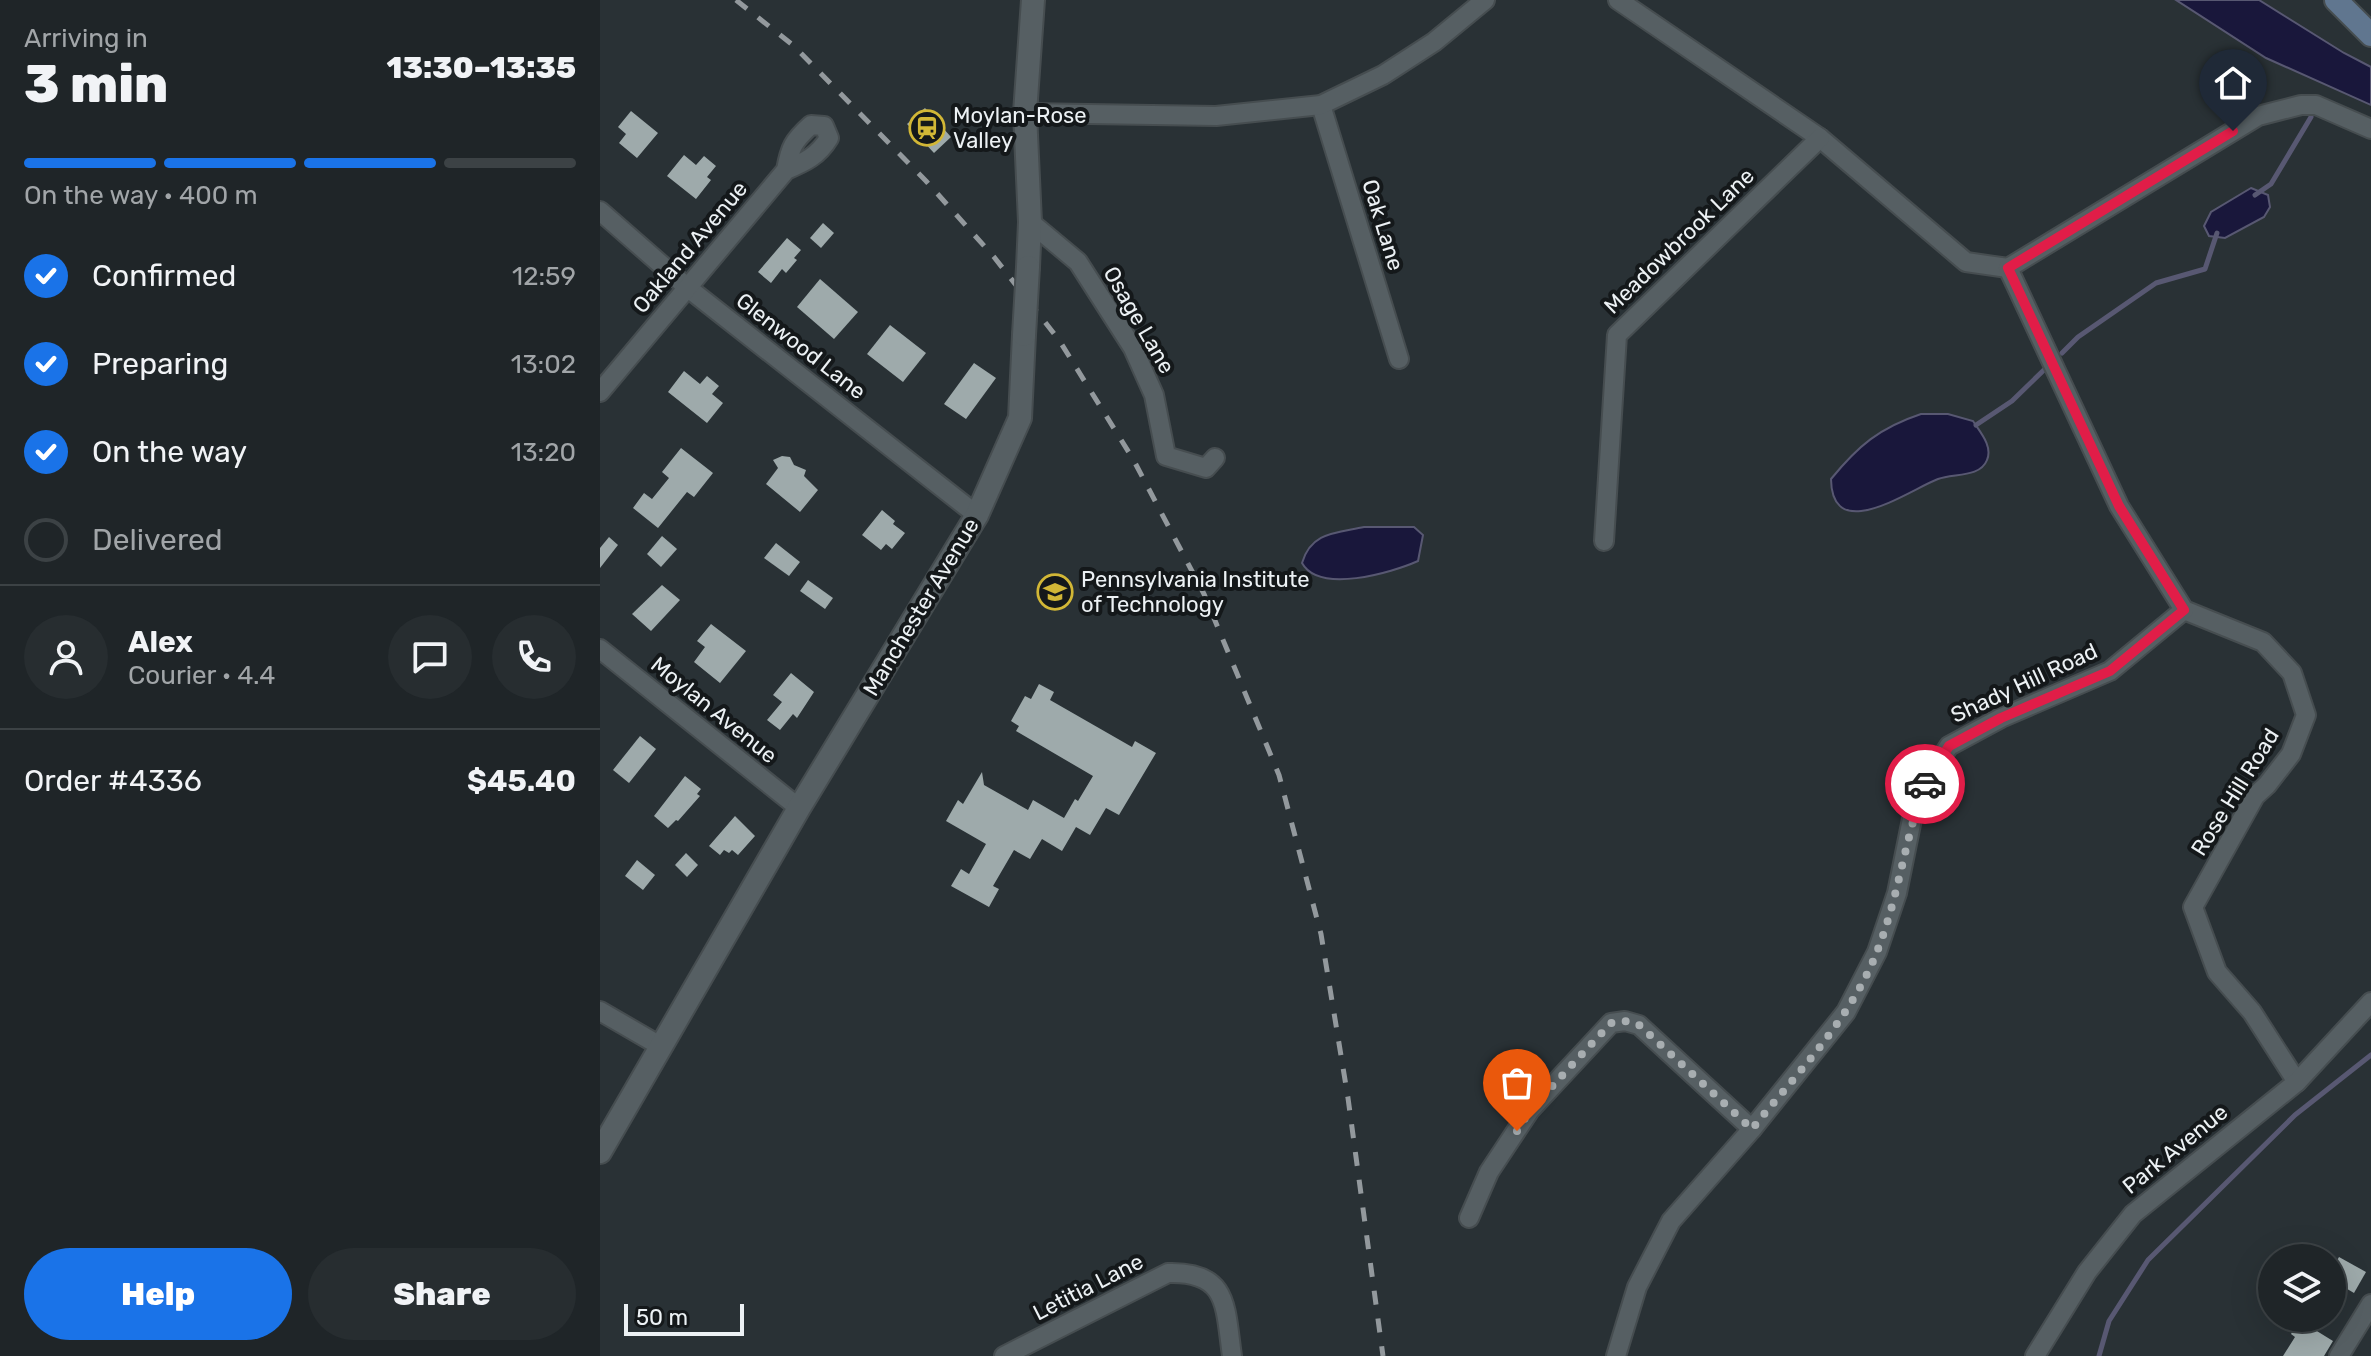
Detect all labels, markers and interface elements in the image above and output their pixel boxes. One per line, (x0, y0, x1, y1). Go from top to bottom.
text: Arriving in (24, 23, 148, 54)
pin (2199, 49, 2267, 131)
text: 13:30–13:35 (387, 50, 576, 86)
text: 3 min (24, 53, 168, 115)
icon: home (2211, 61, 2255, 105)
place label: Moylan-Rose Valley (953, 102, 1087, 154)
station icon: Moylan-Rose Valley (908, 109, 946, 147)
street label: Meadowbrook Lane (1598, 162, 1760, 320)
street label: Oakland Avenue (627, 175, 753, 319)
street label: Oak Lane (1356, 176, 1410, 274)
text: On the way · 400 m (24, 180, 258, 211)
icon: check (24, 254, 68, 298)
text: Confirmed (92, 258, 236, 294)
text: 12:59 (512, 261, 576, 292)
street label: Osage Lane (1097, 262, 1181, 378)
street label: Glenwood Lane (731, 287, 871, 405)
icon: check (24, 342, 68, 386)
text: Preparing (92, 346, 228, 382)
text: 13:02 (511, 349, 576, 380)
icon: check (24, 430, 68, 474)
text: On the way (92, 434, 247, 470)
text: 13:20 (511, 437, 576, 468)
street label: Manchester Avenue (857, 513, 985, 701)
text: Delivered (92, 522, 223, 558)
place label: Pennsylvania Institute of Technology (1081, 566, 1310, 618)
school or university icon: Pennsylvania Institute of Technology (1036, 573, 1074, 611)
button: person (24, 615, 108, 699)
button: chat (388, 615, 472, 699)
button: phone (492, 615, 576, 699)
text: Alex (128, 624, 193, 660)
street label: Shady Hill Road (1946, 637, 2102, 729)
street label: Moylan Avenue (645, 651, 783, 769)
text: Courier · 4.4 (128, 660, 275, 691)
street label: Rose Hill Road (2185, 723, 2285, 861)
courier (1885, 744, 1965, 824)
icon: car (1903, 762, 1947, 806)
text: Order #4336 (24, 763, 202, 799)
text: $45.40 (467, 763, 576, 799)
pin (1483, 1049, 1551, 1131)
icon: bag (1495, 1061, 1539, 1105)
street label: Park Avenue (2117, 1098, 2233, 1200)
map controls (2258, 1244, 2346, 1332)
button: layers (2258, 1244, 2346, 1332)
button: Help (24, 1248, 292, 1340)
button: Share (308, 1248, 576, 1340)
street label: Letitia Lane (1028, 1248, 1148, 1326)
scale bar (624, 1300, 744, 1336)
text: 50 m (636, 1304, 688, 1331)

